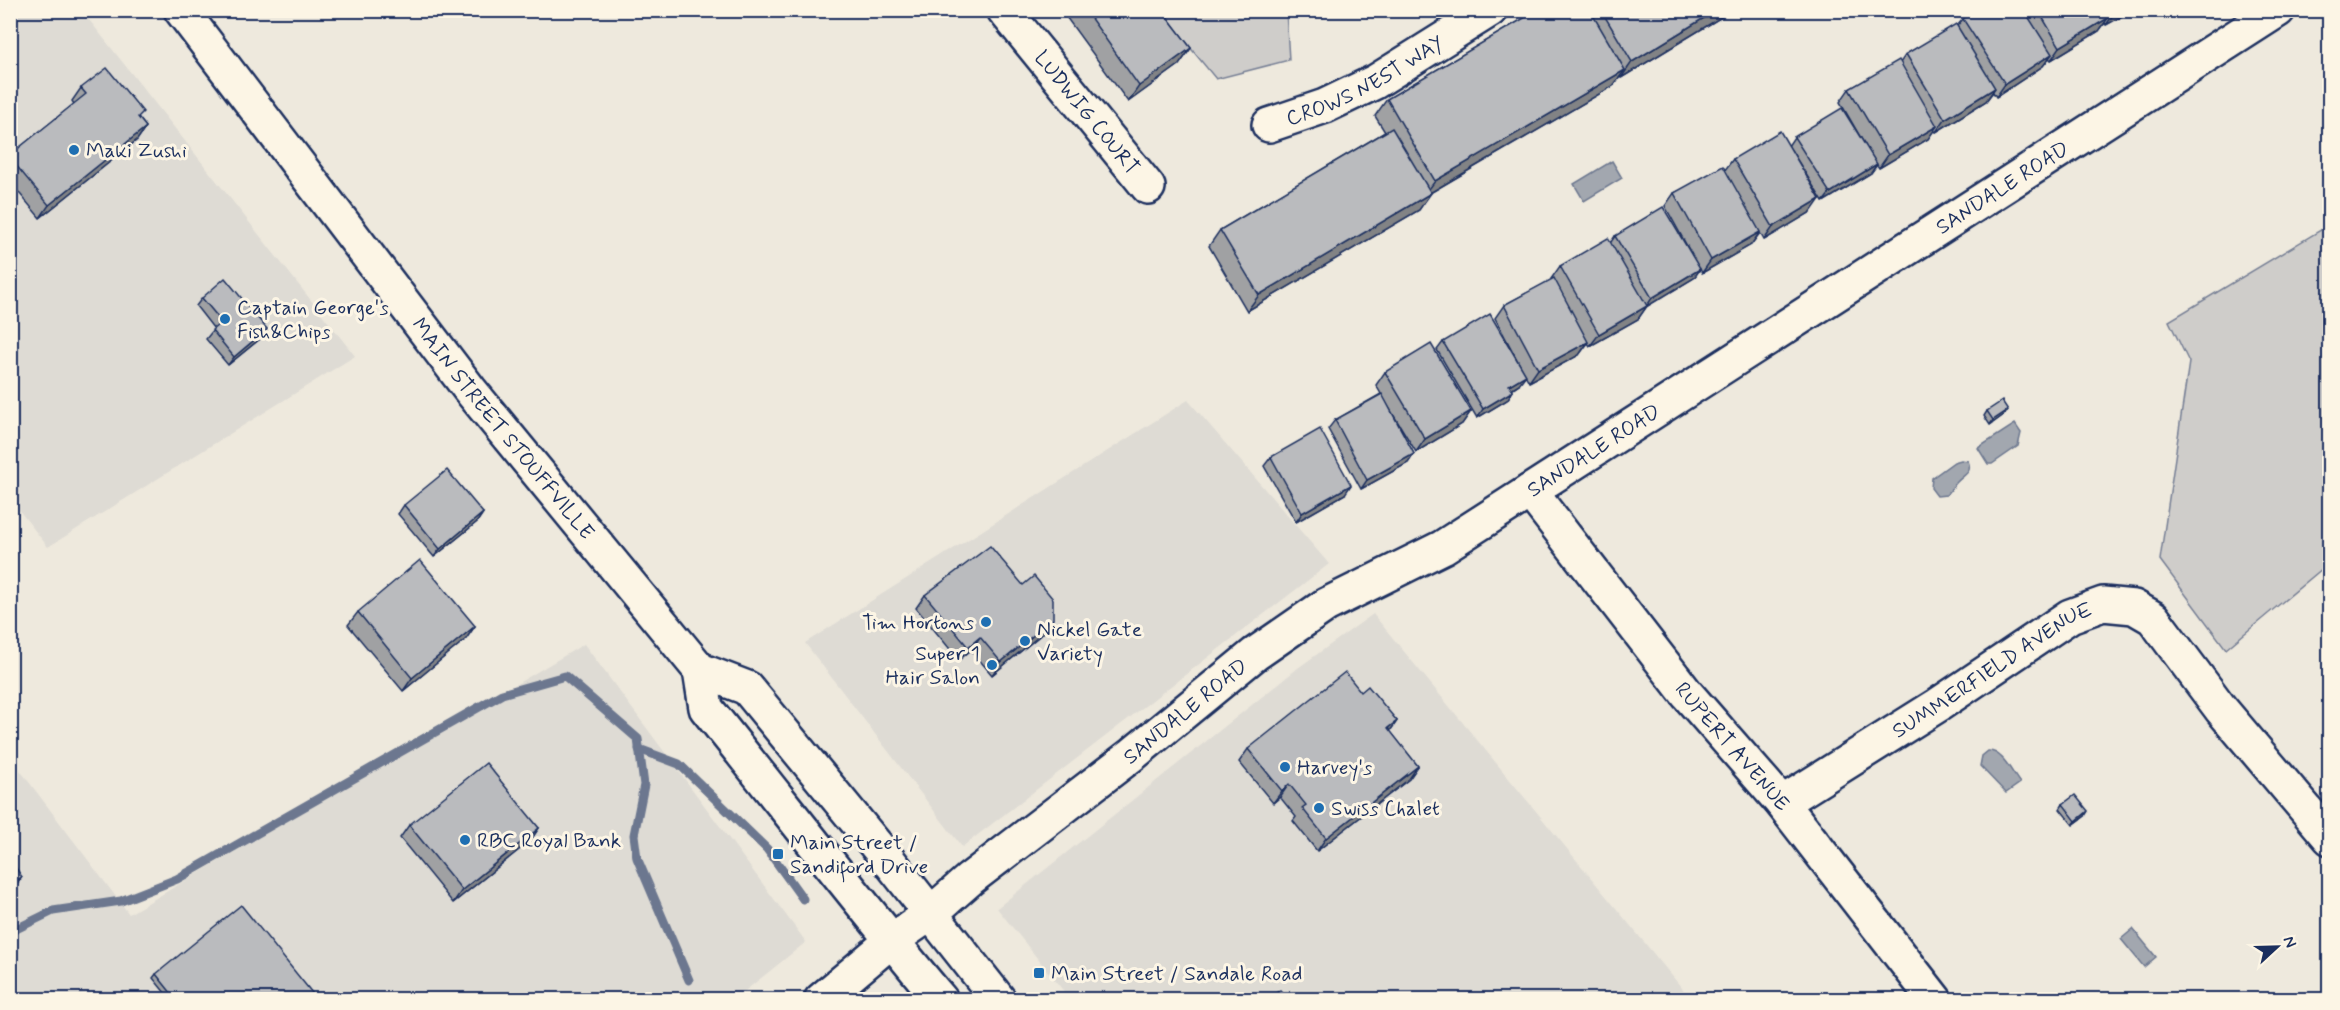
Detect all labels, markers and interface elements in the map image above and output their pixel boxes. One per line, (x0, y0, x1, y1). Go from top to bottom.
street label: CROWS NEST WAY (1283, 29, 1450, 133)
street label: LUDWIG COURT (1027, 45, 1146, 181)
street label: SANDALE ROAD (1931, 135, 2075, 241)
place label: Maki Zushi (86, 137, 187, 165)
marker: Maki Zushi (67, 143, 81, 157)
place label: Captain George's Fish&Chips (237, 294, 389, 346)
marker: Captain George's Fish&Chips (218, 312, 232, 326)
street label: MAIN STREET STOUFFVILLE (405, 312, 600, 546)
street label: SANDALE ROAD (1522, 398, 1666, 504)
street label: SUMMERFIELD AVENUE (1887, 596, 2096, 745)
place label: Tim Hortons (862, 609, 974, 637)
marker: Tim Hortons (979, 615, 993, 629)
place label: Nickel Gate Variety (1037, 616, 1142, 668)
marker: Nickel Gate Variety (1018, 634, 1032, 648)
place label: Super 1 Hair Salon (885, 640, 980, 692)
street label: SANDALE ROAD (1118, 653, 1254, 771)
marker: Super 1 Hair Salon (985, 658, 999, 672)
street label: RUPERT AVENUE (1668, 677, 1796, 817)
place label: Harvey's (1297, 754, 1372, 782)
marker: Harvey's (1278, 760, 1292, 774)
place label: Swiss Chalet (1331, 795, 1440, 823)
marker: Swiss Chalet (1312, 801, 1326, 815)
place label: RBC Royal Bank (477, 827, 621, 855)
place label: Main Street / Sandiford Drive (790, 829, 928, 883)
marker: RBC Royal Bank (458, 833, 472, 847)
marker: Main Street / Sandiford Drive (771, 847, 785, 861)
north arrow (2247, 917, 2307, 977)
text: N (2278, 933, 2301, 951)
place label: Main Street / Sandale Road (1051, 960, 1303, 988)
marker: Main Street / Sandale Road (1032, 966, 1046, 980)

